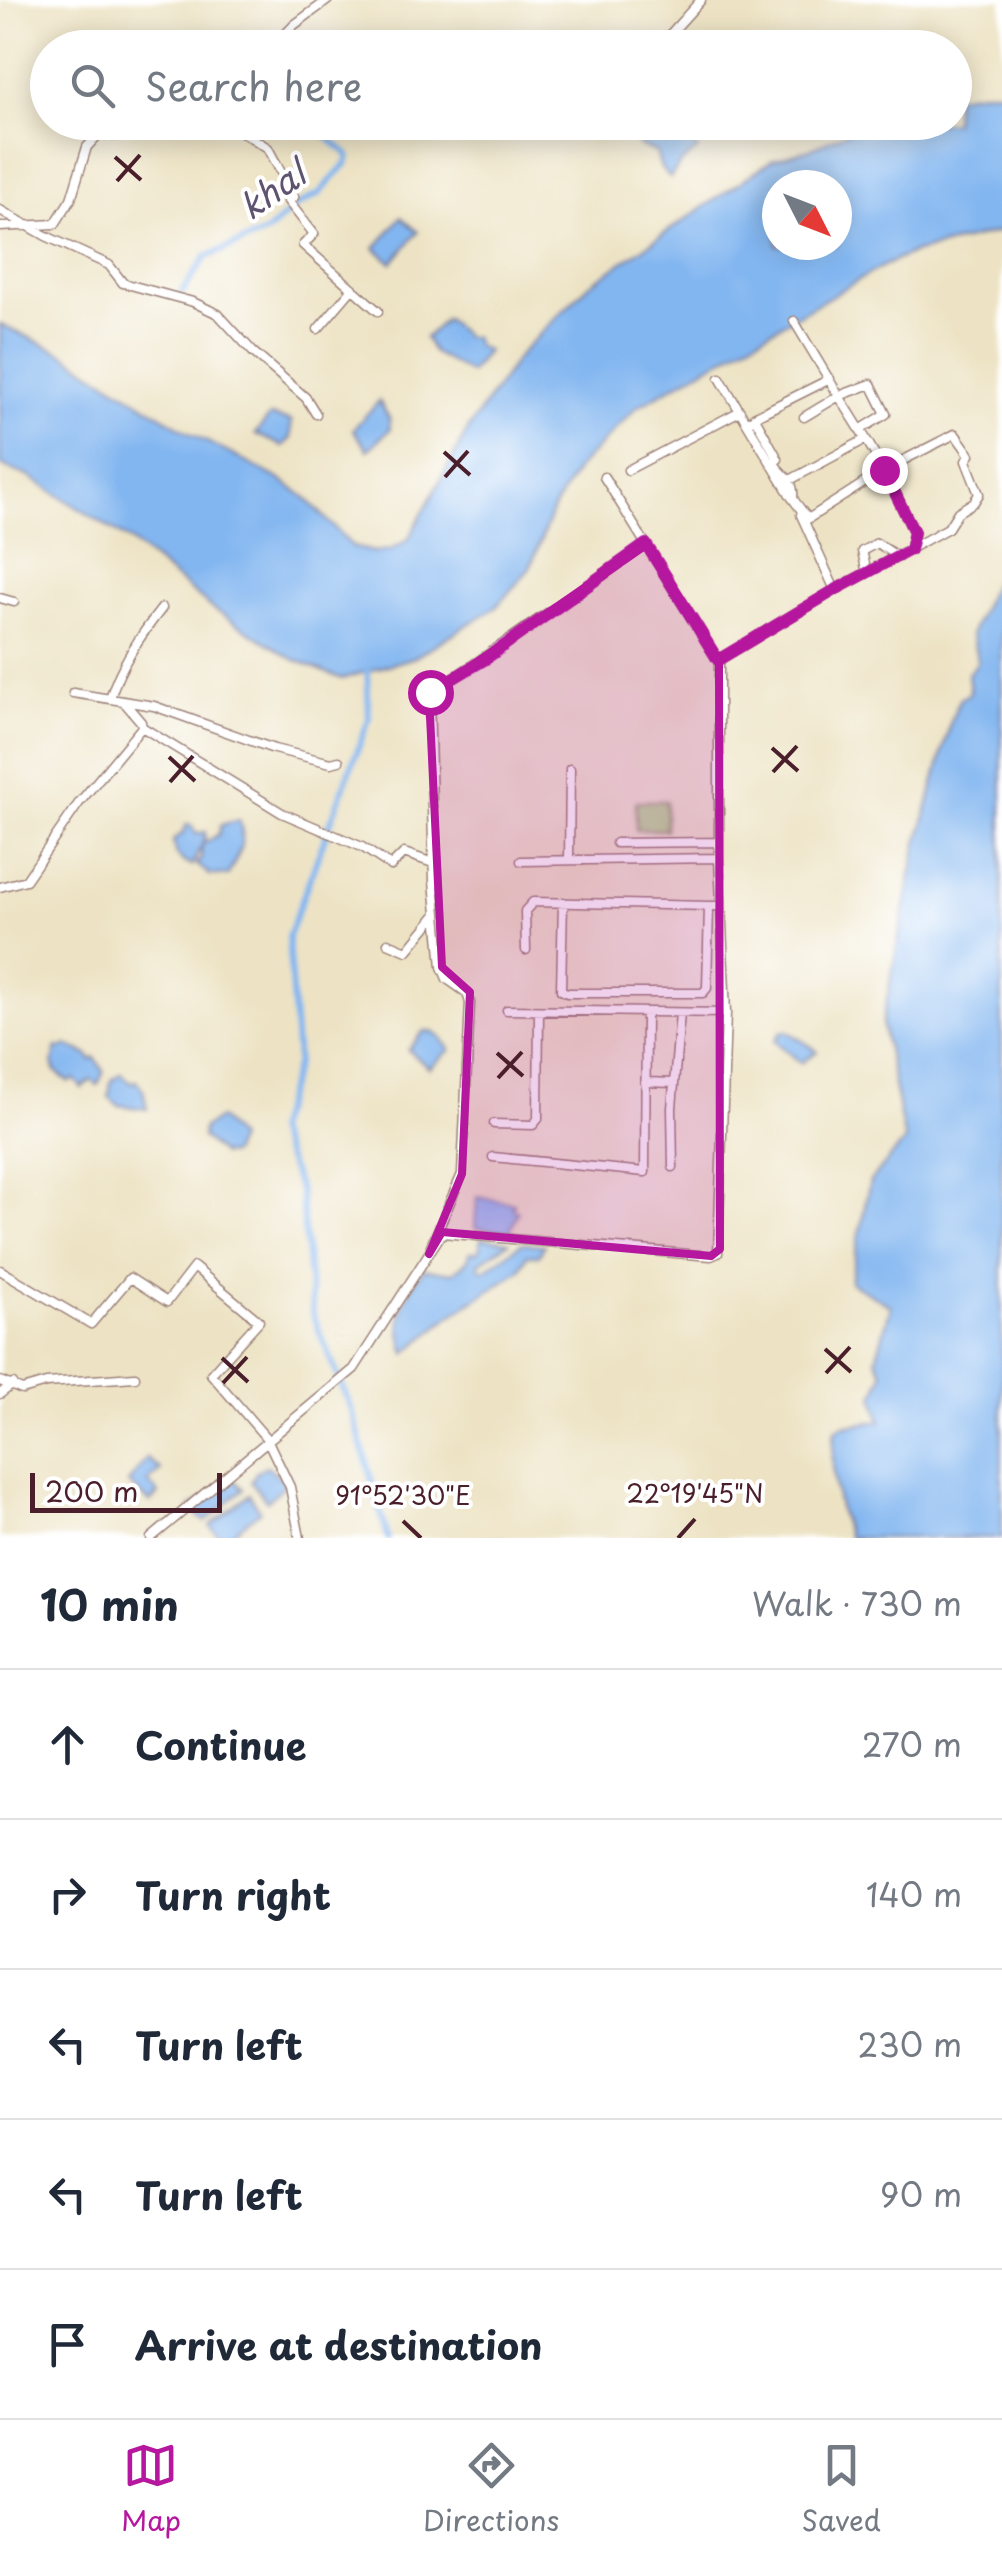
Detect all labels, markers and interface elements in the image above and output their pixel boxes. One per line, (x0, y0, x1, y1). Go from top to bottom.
search box (30, 30, 972, 140)
text: Search here (145, 57, 362, 114)
icon: search (65, 58, 120, 113)
water label: khal (227, 144, 320, 231)
north arrow (762, 170, 852, 260)
route end (862, 448, 908, 494)
route start (408, 670, 454, 716)
scale bar (30, 1468, 222, 1512)
text: 200 m (45, 1469, 138, 1512)
text: 22°19'45"N (626, 1474, 764, 1512)
text: 91°52'30"E (335, 1476, 471, 1514)
text: 10 min (40, 1572, 179, 1635)
text: Walk · 730 m (752, 1579, 962, 1627)
text: Continue (135, 1716, 306, 1773)
icon: ahead (40, 1717, 95, 1772)
text: 270 m (862, 1720, 962, 1768)
text: Turn right (135, 1866, 331, 1923)
icon: right (40, 1867, 95, 1922)
text: 140 m (866, 1870, 962, 1918)
text: Turn left (135, 2016, 303, 2073)
icon: left (40, 2017, 95, 2072)
text: 230 m (857, 2020, 962, 2068)
text: Turn left (135, 2166, 303, 2223)
icon: left (40, 2167, 95, 2222)
text: 90 m (880, 2170, 962, 2218)
text: Arrive at destination (135, 2316, 543, 2373)
icon: arrive (40, 2317, 95, 2372)
tab: Map (121, 2438, 181, 2541)
tab: Directions (423, 2438, 559, 2541)
tab: Saved (801, 2438, 881, 2541)

